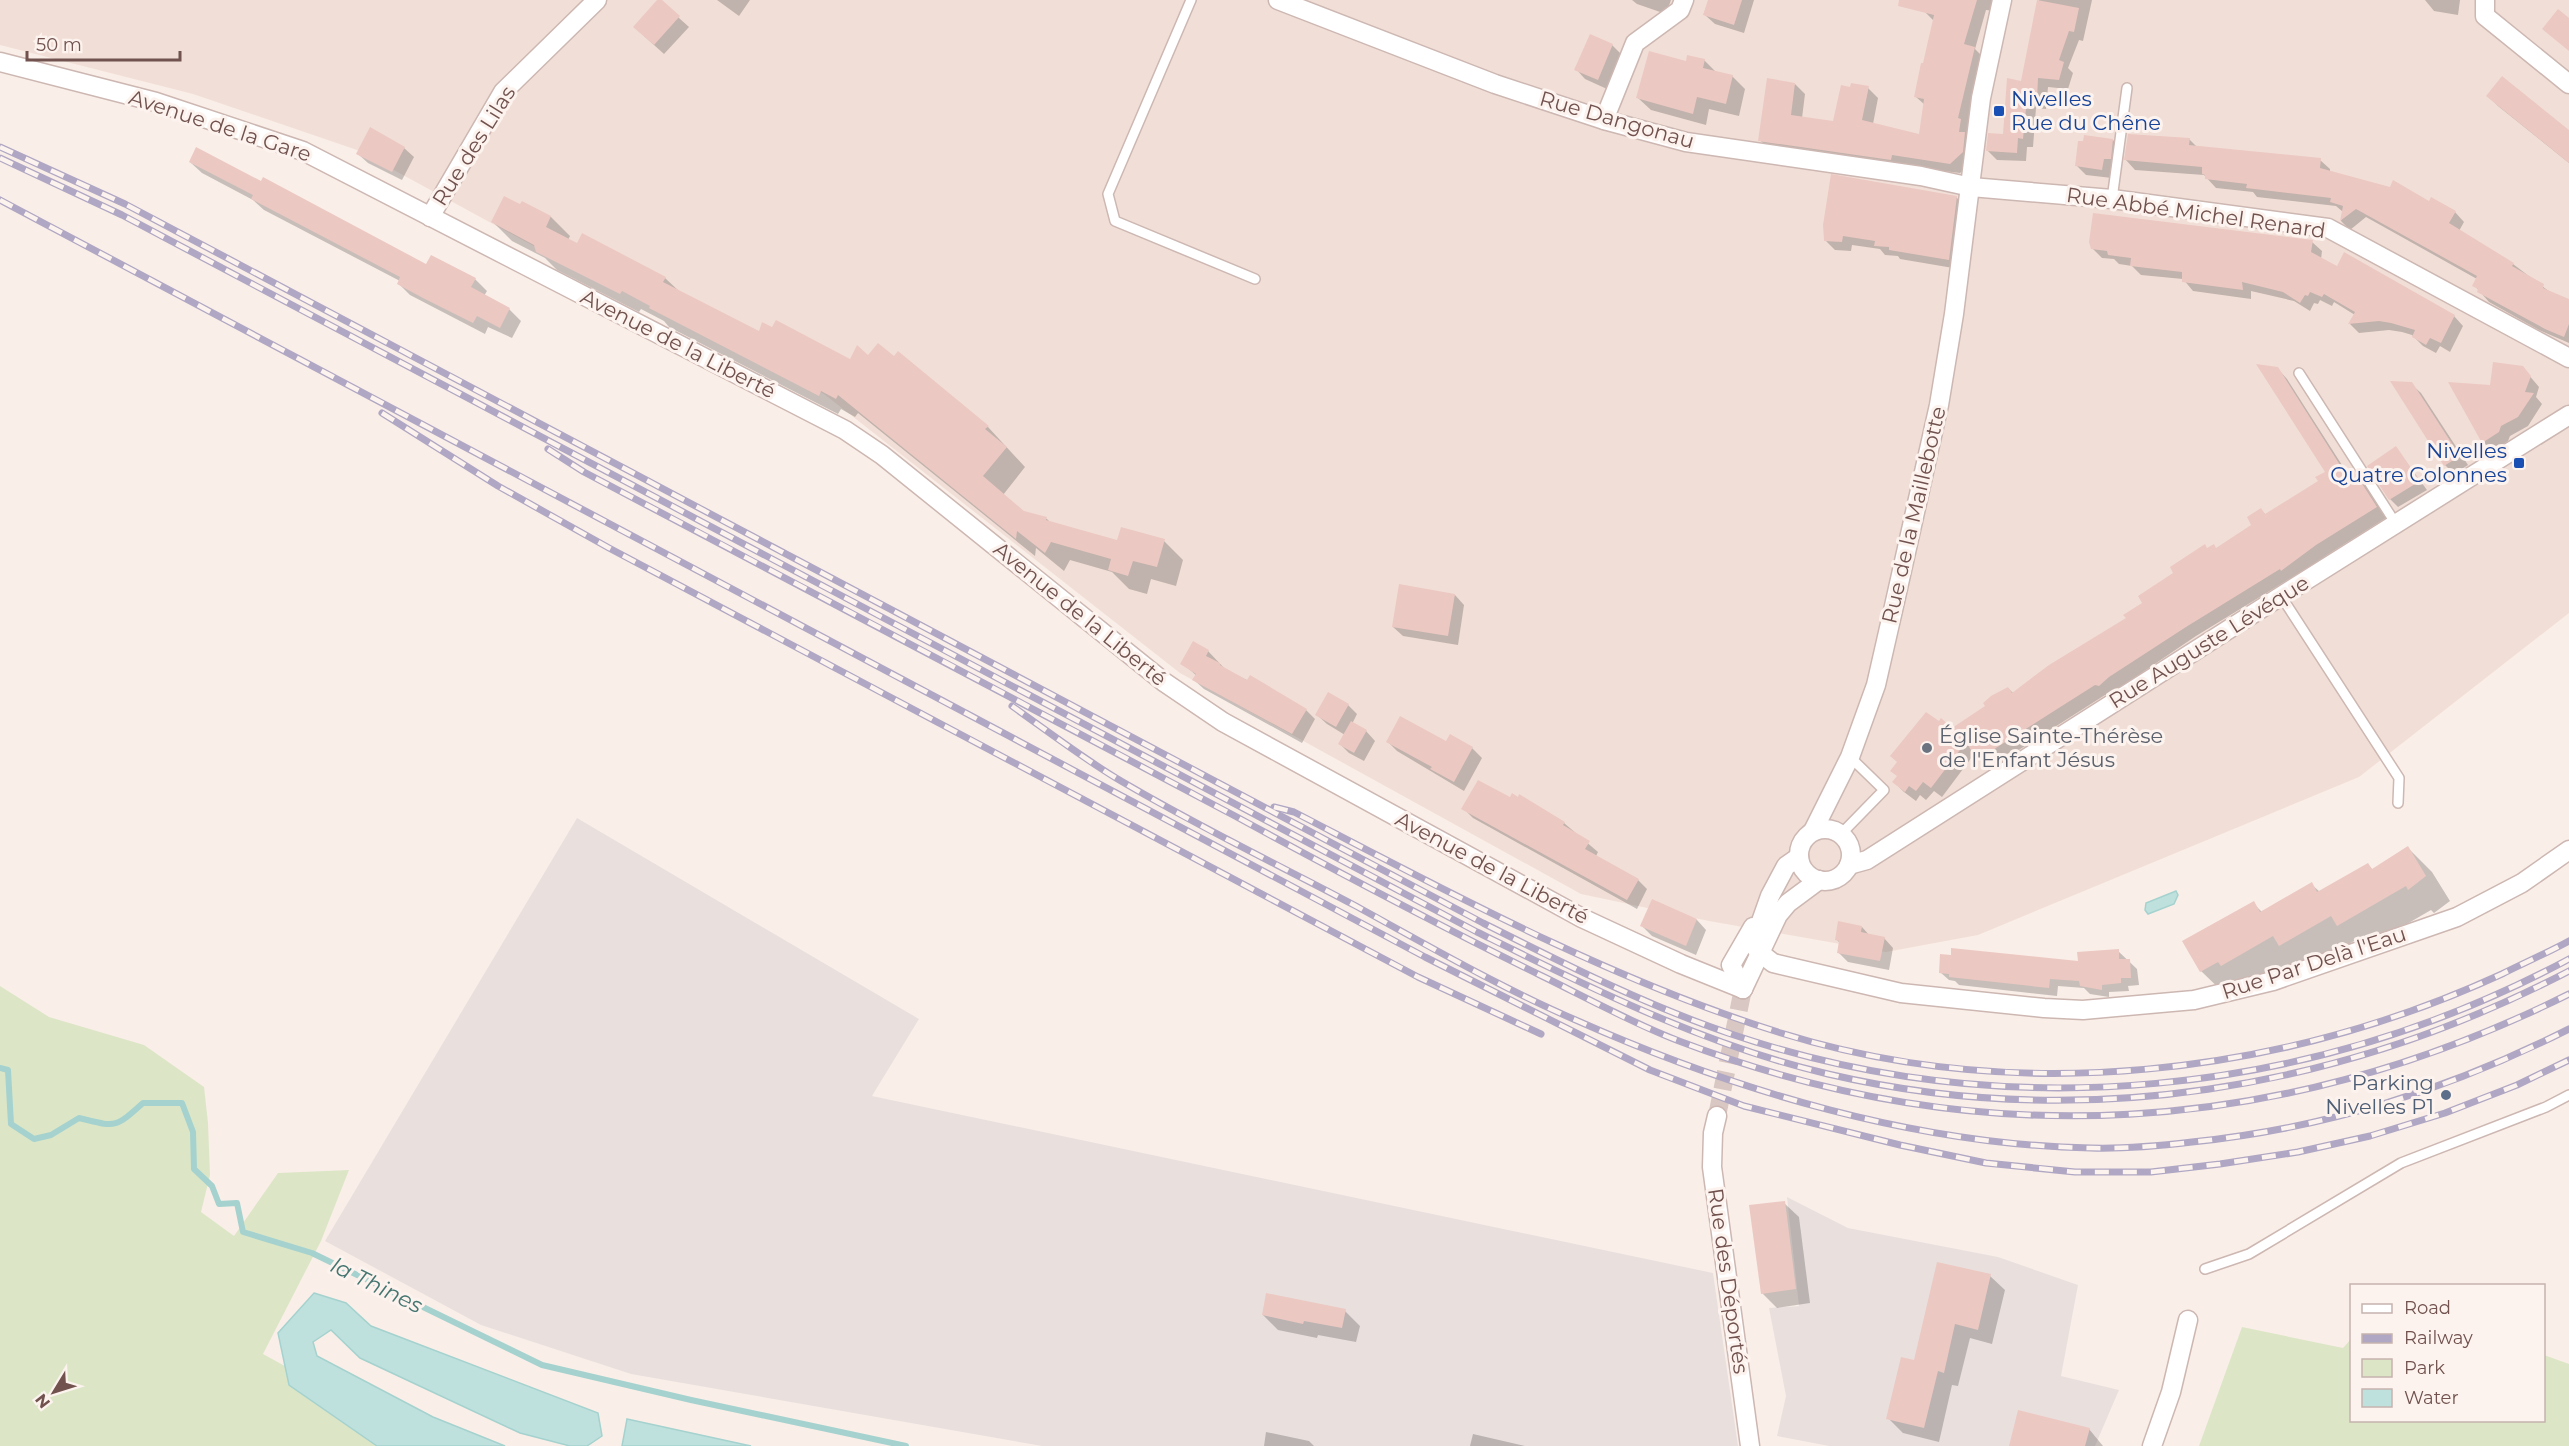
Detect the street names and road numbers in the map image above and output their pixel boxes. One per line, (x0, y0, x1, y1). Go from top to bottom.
street label: Rue des Lilas (427, 81, 520, 210)
street label: Avenue de la Gare (126, 84, 314, 167)
street label: Rue Dangonau (1537, 85, 1697, 154)
street label: Rue Abbé Michel Renard (2065, 182, 2327, 243)
street label: Avenue de la Liberté (577, 284, 780, 404)
street label: Rue de la Maillebotte (1876, 404, 1951, 626)
street label: Avenue de la Liberté (989, 536, 1172, 691)
street label: Rue Auguste Lévéque (2104, 570, 2313, 713)
street label: Avenue de la Liberté (1391, 806, 1593, 929)
street label: Rue Par Delà l'Eau (2218, 921, 2409, 1004)
street label: Rue des Déportés (1703, 1186, 1754, 1375)

